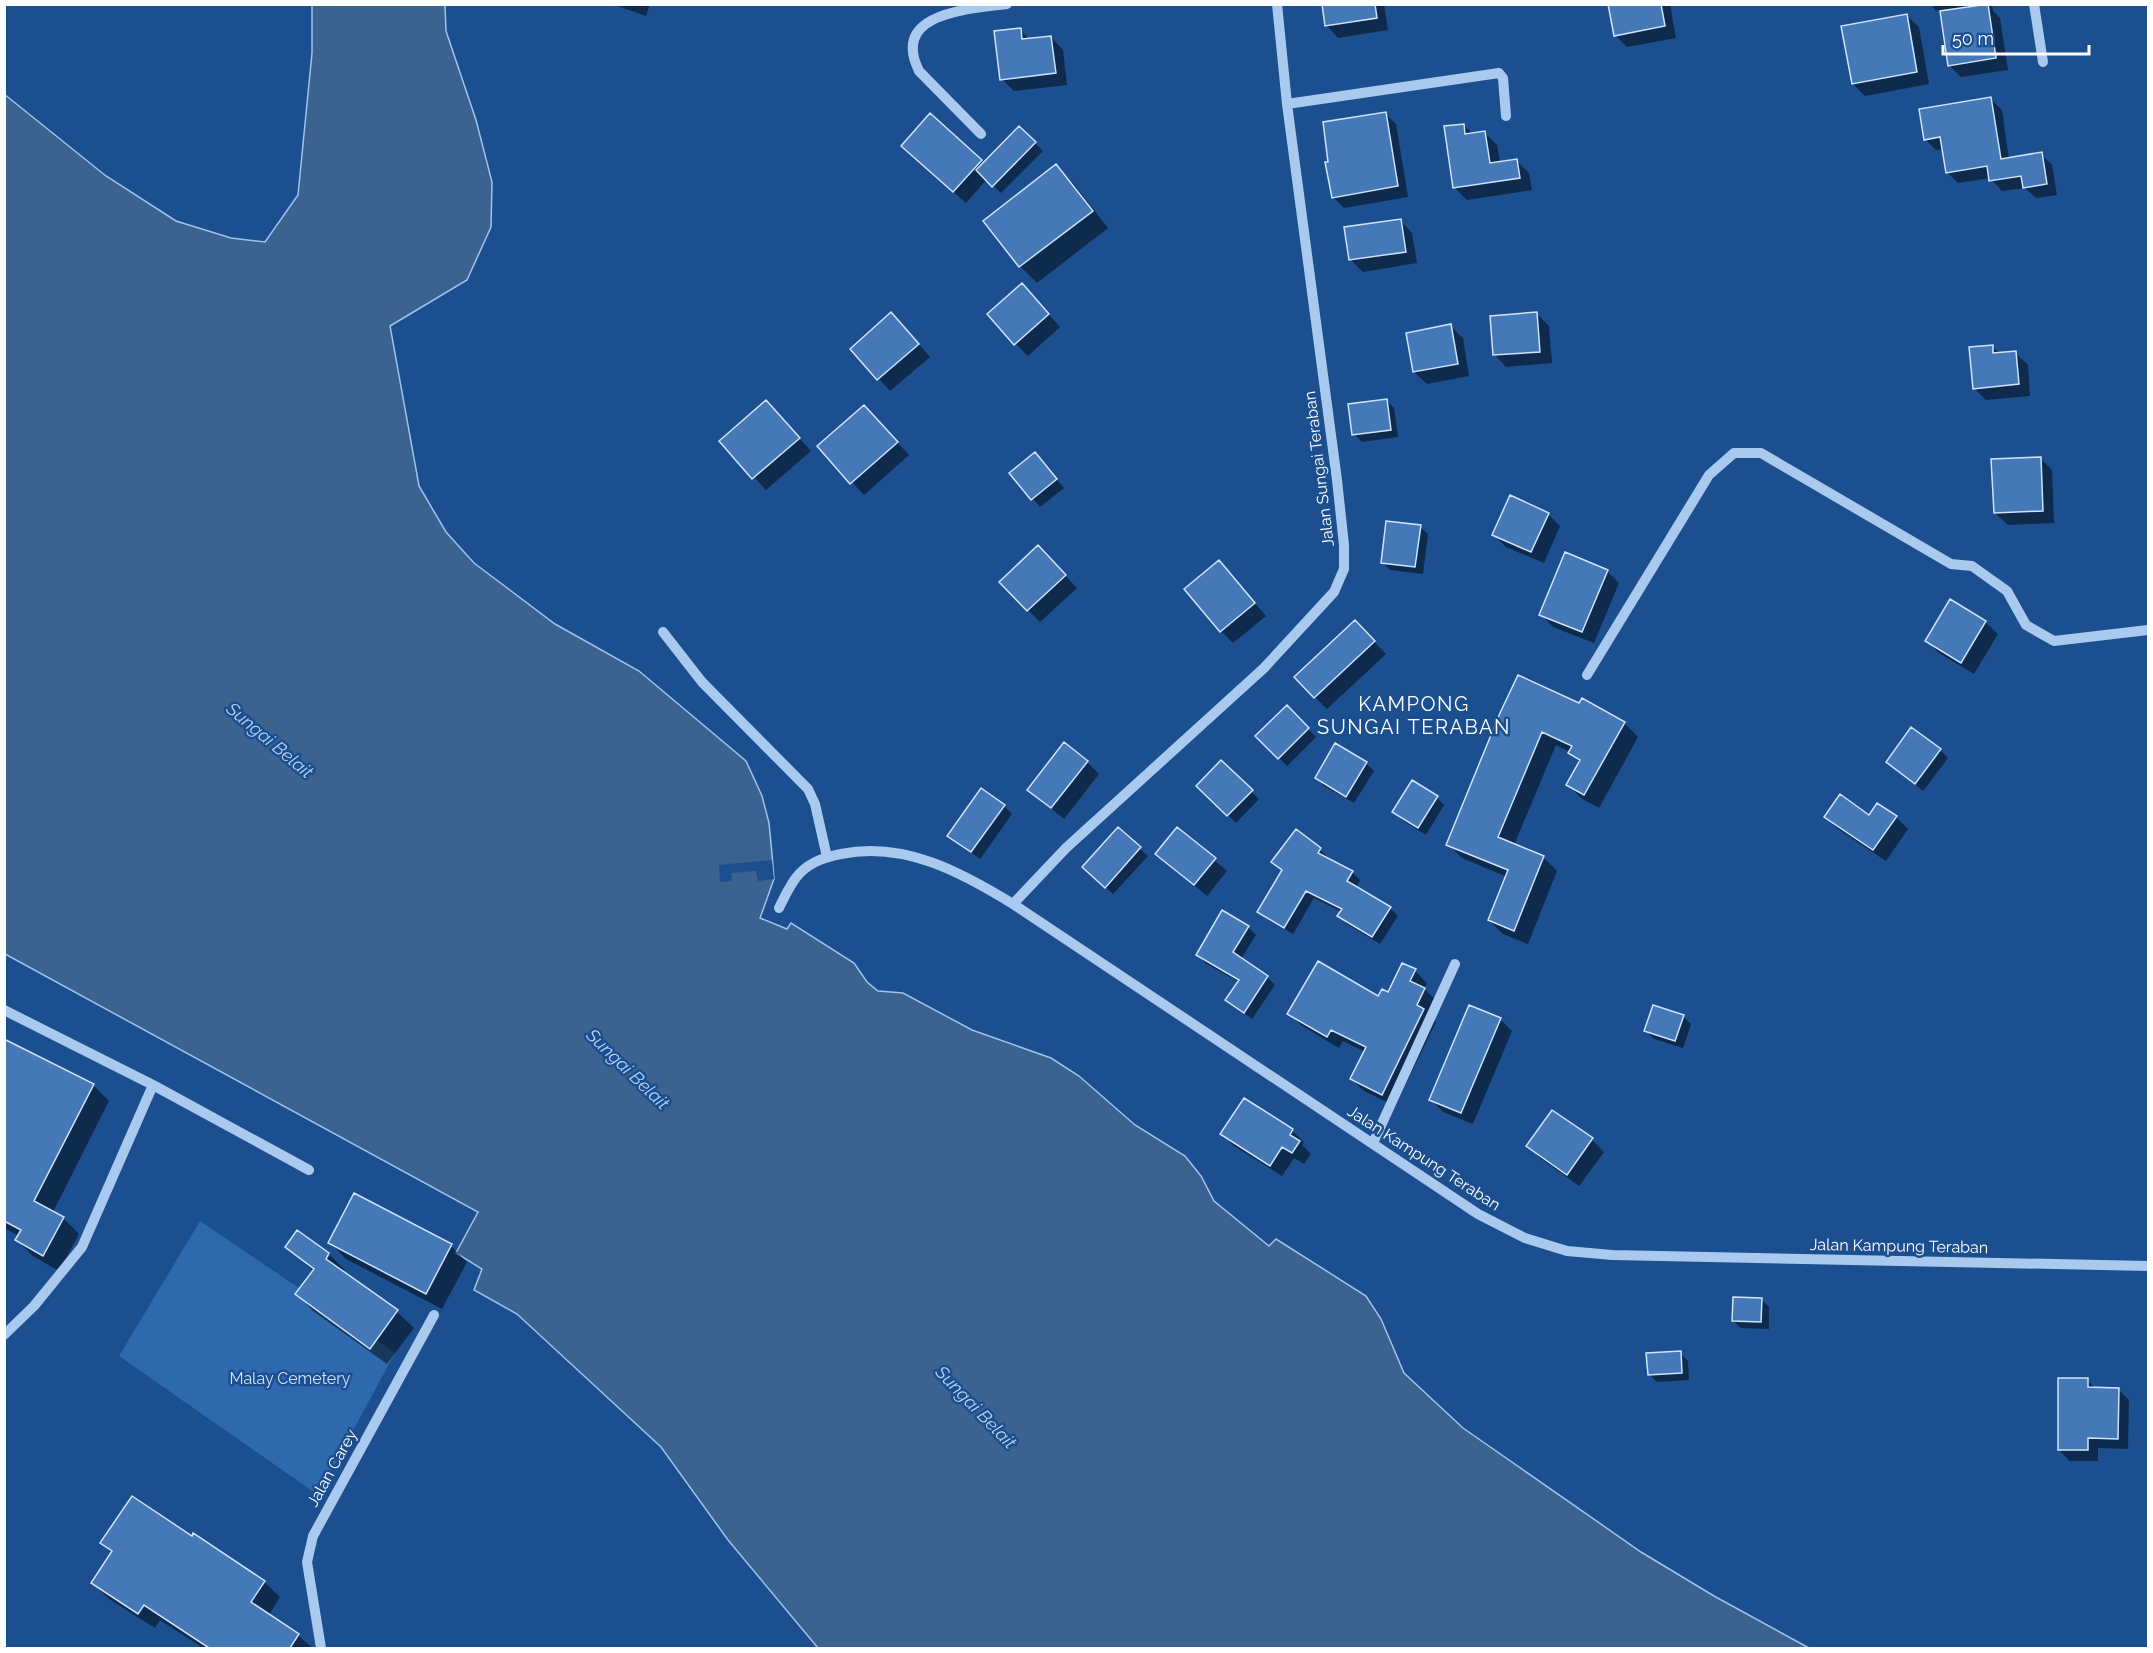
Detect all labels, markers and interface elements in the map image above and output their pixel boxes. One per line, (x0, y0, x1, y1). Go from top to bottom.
scale bar (1943, 18, 2088, 56)
text: 50 m (1952, 28, 1994, 49)
street label: Jalan Sungai Teraban (1300, 390, 1338, 548)
district label: KAMPONG SUNGAI TERABAN (1317, 692, 1511, 739)
water label: Sungai Belait (222, 697, 318, 782)
water label: Sungai Belait (582, 1024, 674, 1114)
street label: Jalan Kampung Teraban (1344, 1101, 1504, 1215)
street label: Jalan Kampung Teraban (1810, 1235, 1988, 1257)
water label: Sungai Belait (931, 1361, 1021, 1453)
park label: Malay Cemetery (229, 1369, 351, 1388)
street label: Jalan Carey (303, 1426, 361, 1510)

